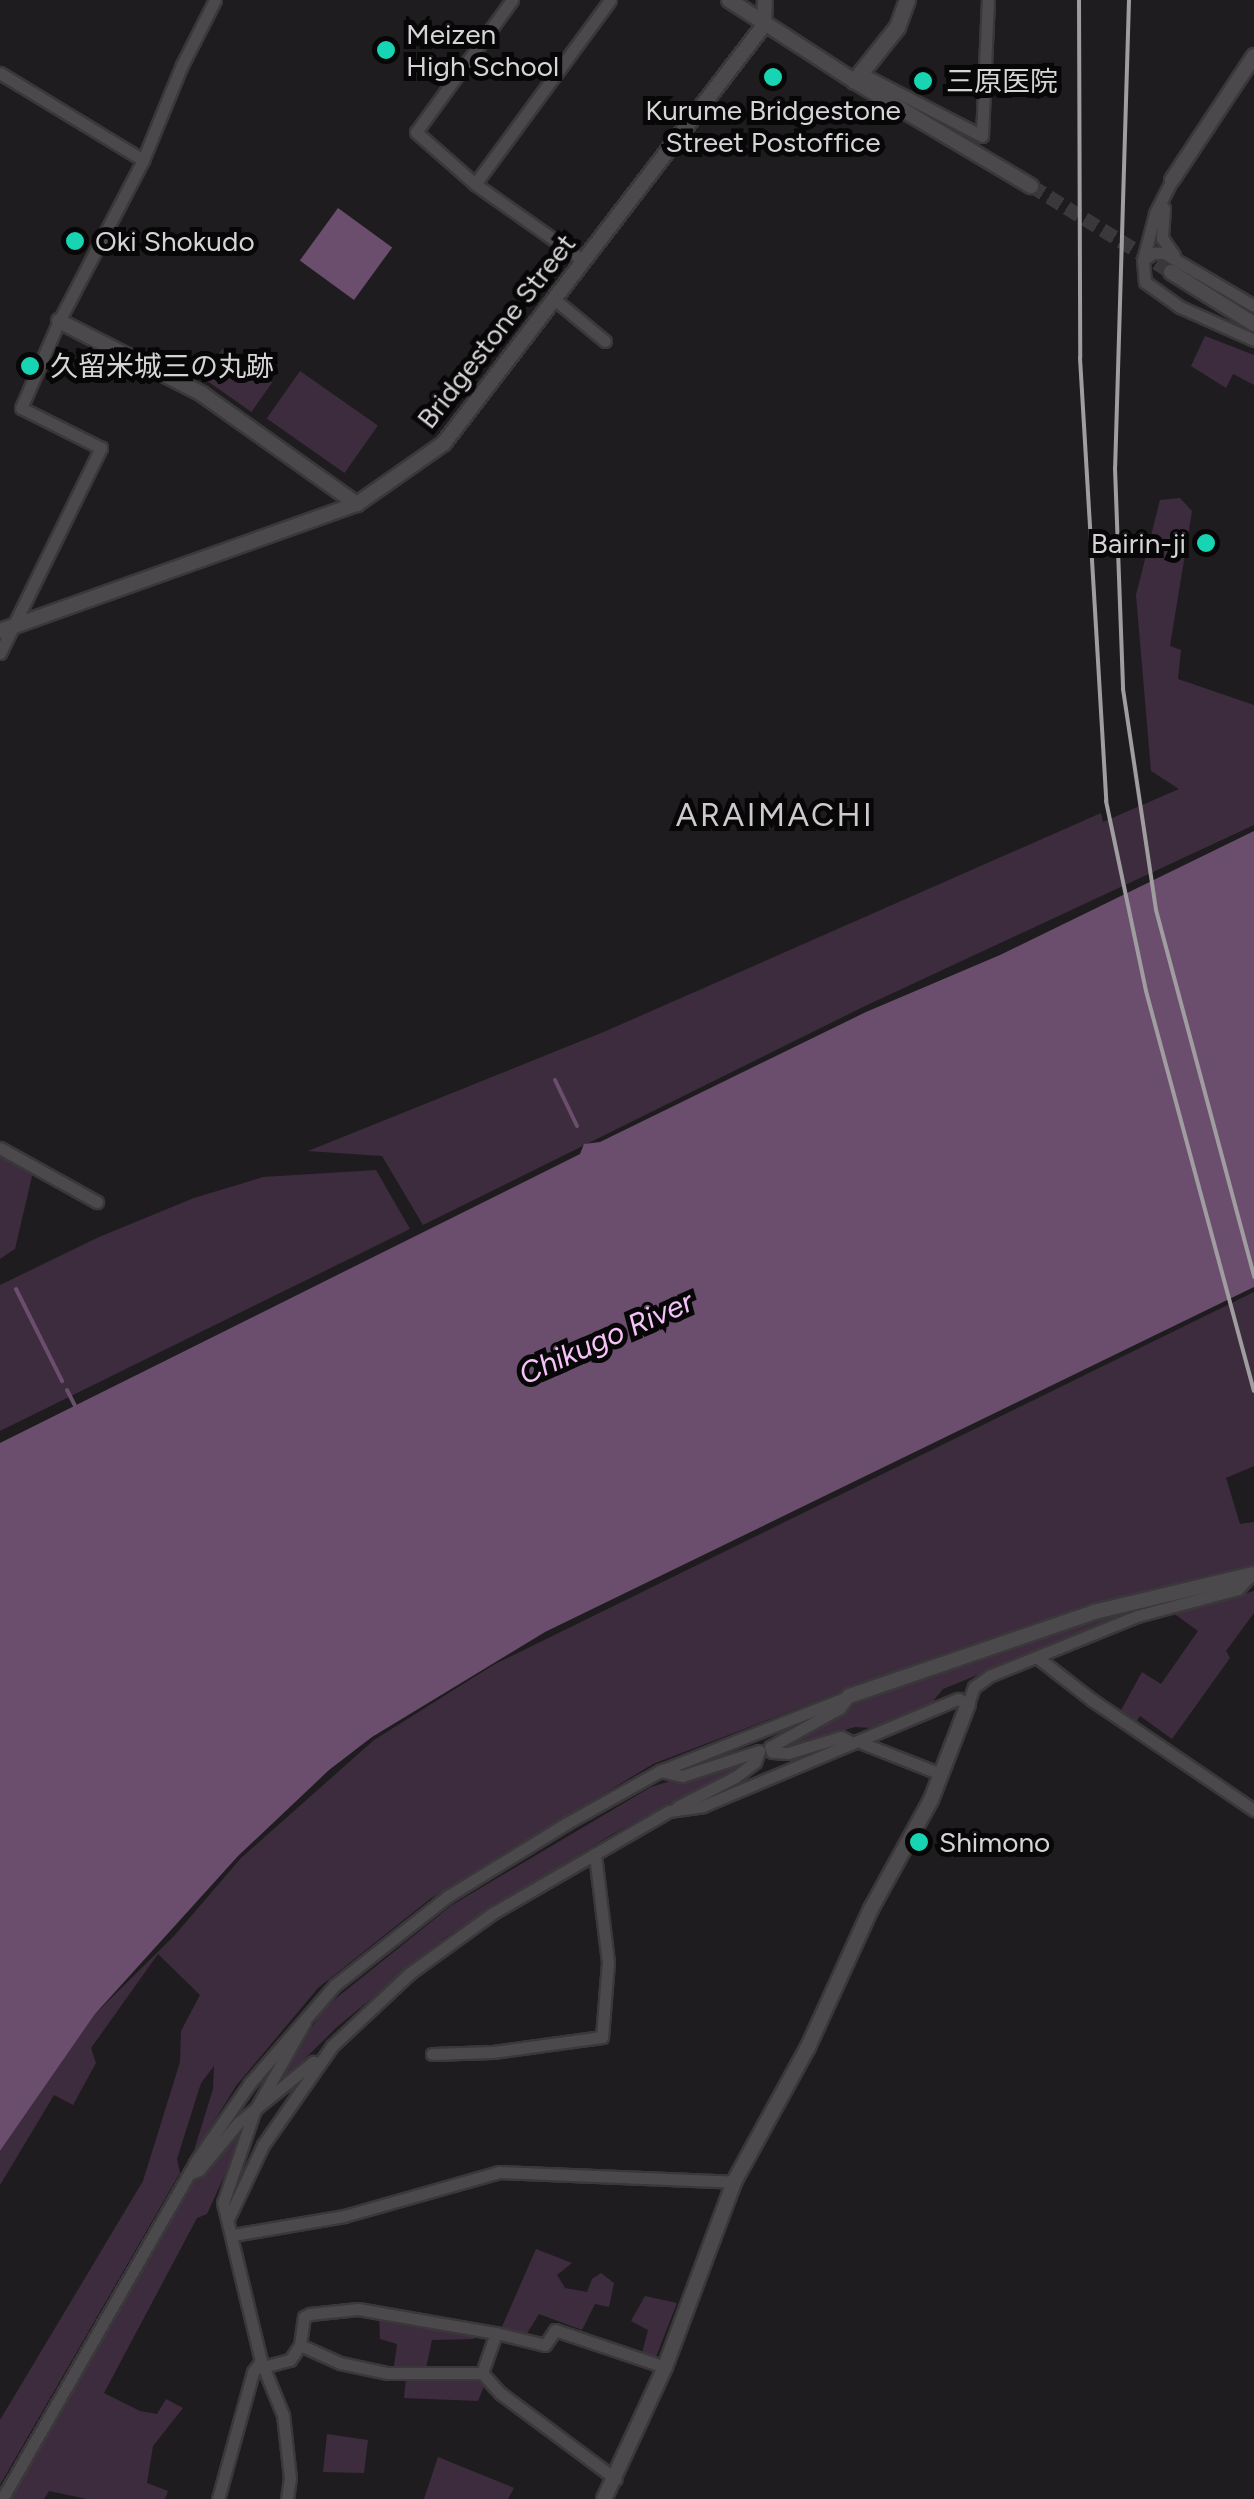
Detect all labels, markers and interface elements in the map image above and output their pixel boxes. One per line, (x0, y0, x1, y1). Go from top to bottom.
place label: Meizen High School (406, 17, 559, 83)
marker: Meizen High School (375, 39, 397, 61)
place label: 三原医院 (946, 64, 1058, 98)
marker: Kurume Bridgestone Street Postoffice (762, 66, 784, 88)
marker: 三原医院 (910, 68, 936, 94)
place label: Kurume Bridgestone Street Postoffice (645, 93, 901, 159)
place label: Oki Shokudo (95, 224, 255, 258)
street label: Bridgestone Street (410, 227, 582, 435)
marker: Oki Shokudo (64, 230, 86, 252)
place label: 久留米城三の丸跡 (50, 349, 274, 383)
marker: 久留米城三の丸跡 (19, 355, 41, 377)
place label: Bairin-ji (1091, 526, 1186, 560)
marker: Bairin-ji (1195, 532, 1217, 554)
district label: ARAIMACHI (676, 796, 874, 834)
water label: Chikugo River (513, 1284, 699, 1392)
place label: Shimono (939, 1825, 1050, 1859)
marker: Shimono (908, 1831, 930, 1853)

